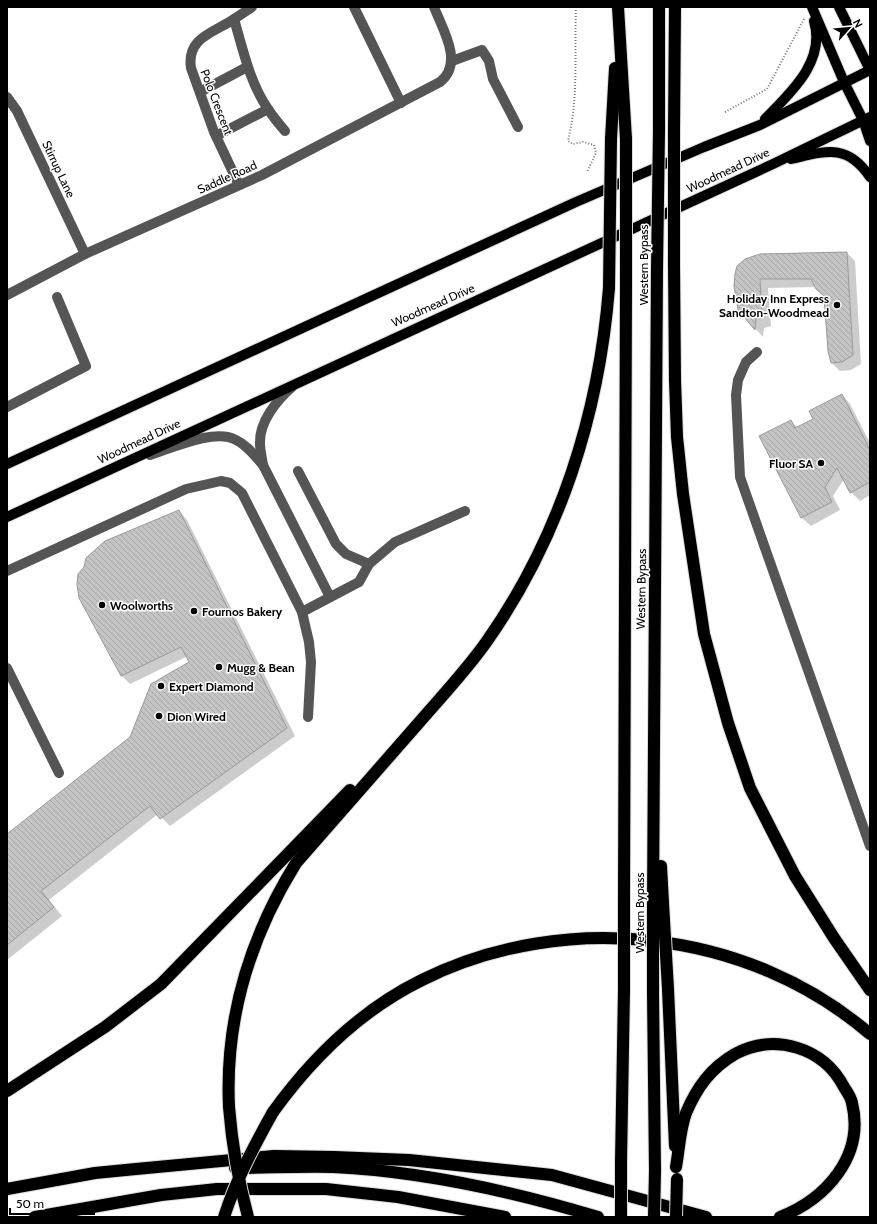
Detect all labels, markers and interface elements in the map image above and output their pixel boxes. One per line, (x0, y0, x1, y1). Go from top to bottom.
north arrow (829, 8, 869, 48)
text: N (850, 17, 866, 30)
street label: Polo Crescent (198, 67, 236, 137)
street label: Stirrup Lane (39, 138, 79, 200)
street label: Woodmead Drive (684, 144, 772, 196)
street label: Saddle Road (195, 157, 259, 197)
street label: Western Bypass (636, 225, 651, 305)
street label: Woodmead Drive (389, 280, 477, 330)
place label: Holiday Inn Express Sandton-Woodmead (719, 291, 829, 320)
marker: Holiday Inn Express Sandton-Woodmead (832, 300, 842, 310)
street label: Woodmead Drive (95, 415, 183, 467)
place label: Fluor SA (769, 456, 813, 471)
marker: Fluor SA (816, 458, 826, 468)
street label: Western Bypass (633, 548, 649, 629)
place label: Woolworths (110, 598, 173, 613)
marker: Woolworths (97, 600, 107, 610)
place label: Fournos Bakery (202, 604, 283, 619)
marker: Fournos Bakery (189, 606, 199, 616)
place label: Mugg & Bean (227, 660, 295, 675)
marker: Mugg & Bean (214, 662, 224, 672)
place label: Expert Diamond (169, 679, 254, 694)
marker: Expert Diamond (156, 681, 166, 691)
place label: Dion Wired (167, 709, 226, 724)
marker: Dion Wired (154, 711, 164, 721)
street label: Western Bypass (632, 873, 647, 953)
scale bar (10, 1190, 94, 1216)
text: 50 m (16, 1196, 44, 1211)

